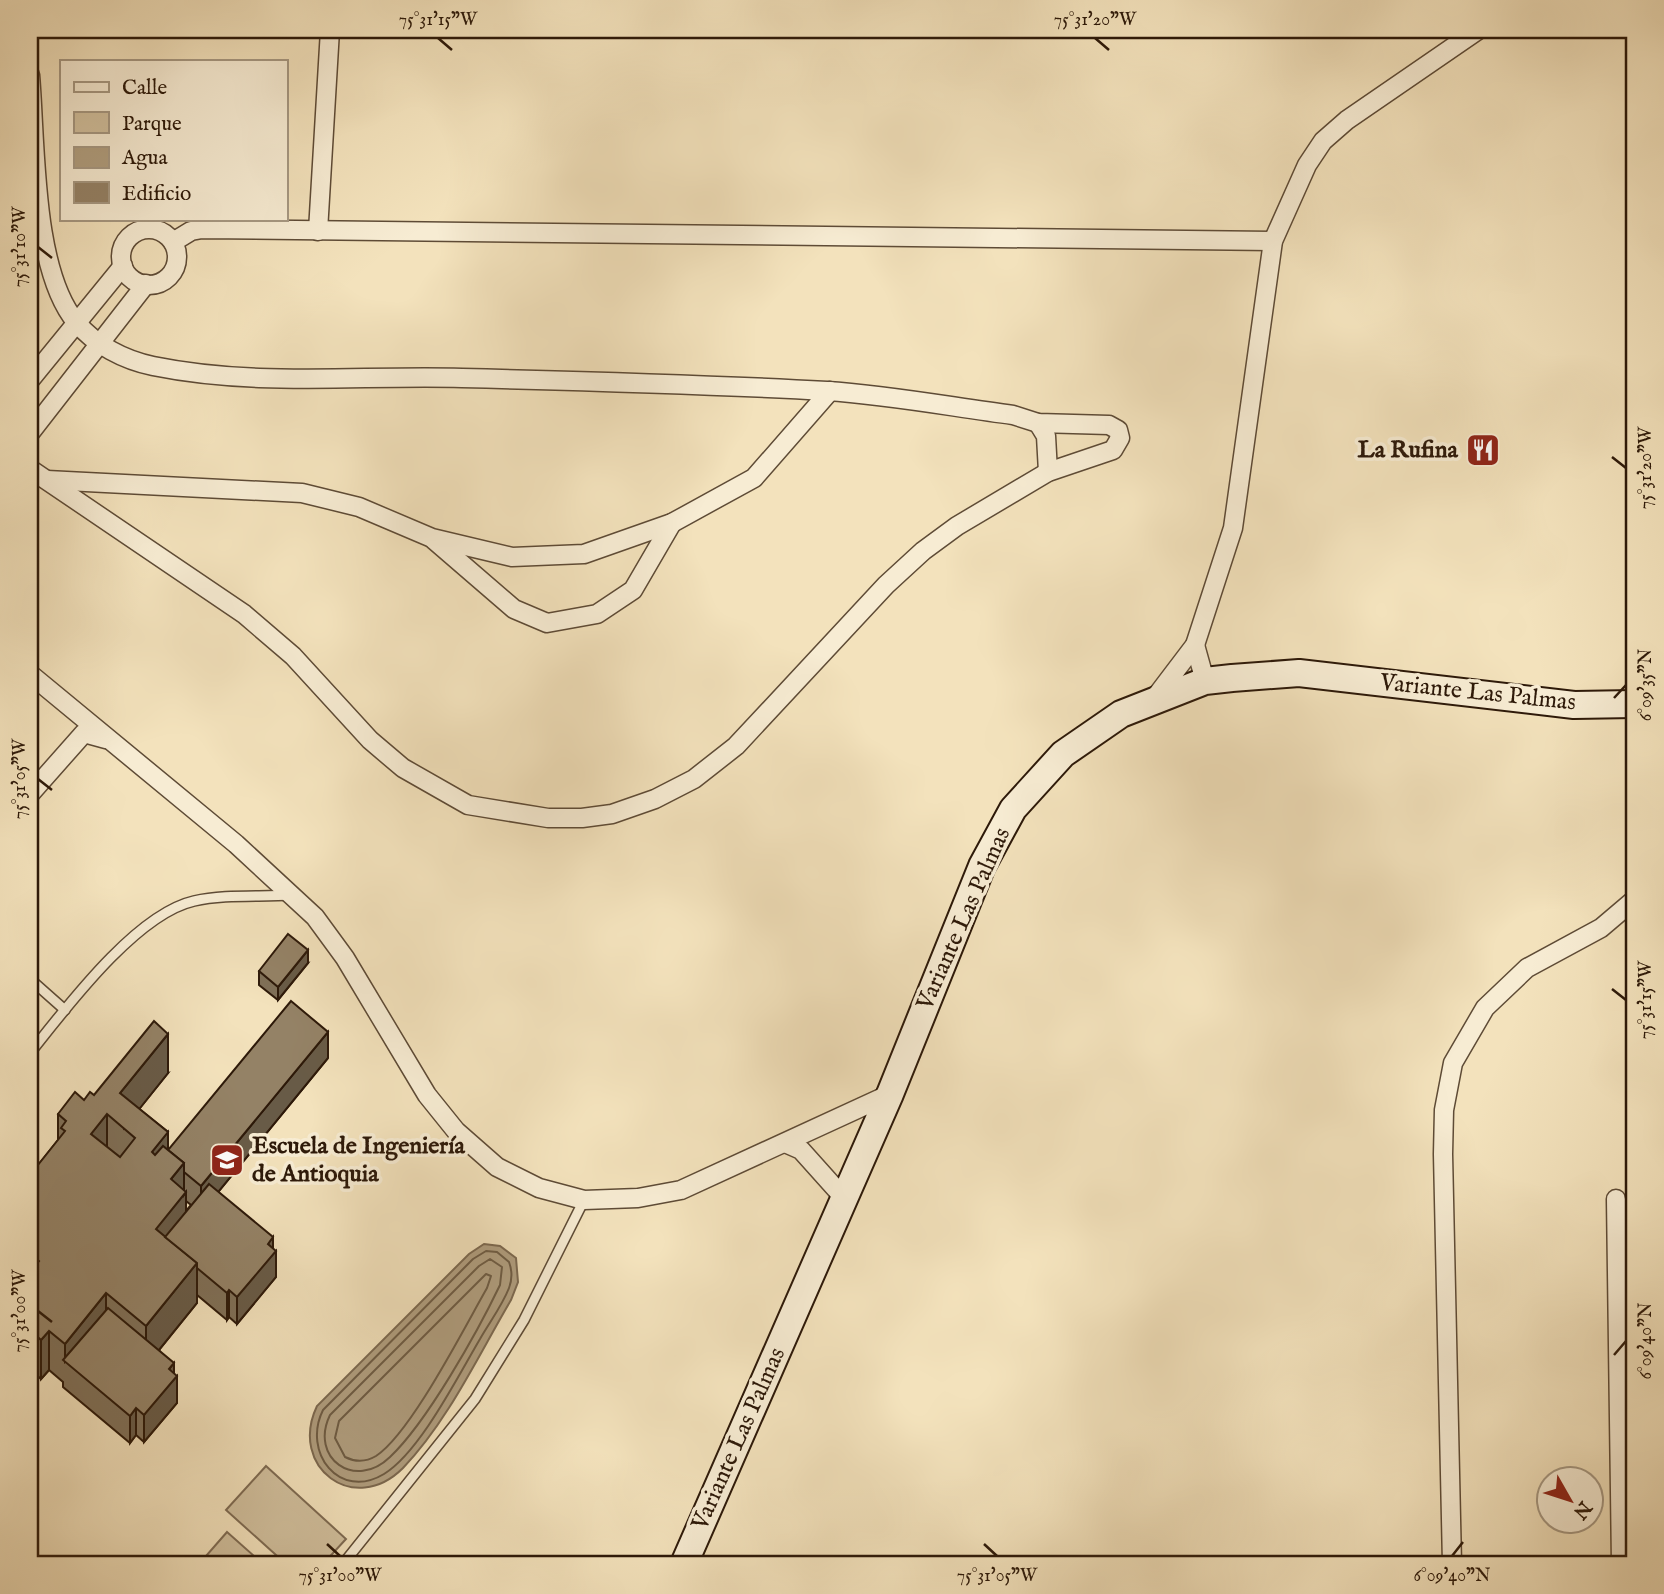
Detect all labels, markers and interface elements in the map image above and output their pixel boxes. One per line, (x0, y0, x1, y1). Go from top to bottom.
text: 75°31'15"W (399, 9, 478, 32)
text: 75°31'20"W (1054, 9, 1137, 32)
legend (60, 60, 287, 220)
text: Calle (122, 75, 167, 102)
text: Parque (122, 111, 182, 138)
text: Agua (121, 145, 168, 172)
text: Edificio (122, 181, 191, 208)
text: 75°31'10"W (9, 206, 32, 287)
text: 75°31'20"W (1635, 426, 1658, 509)
restaurant icon: La Rufina (1464, 431, 1502, 469)
place label: La Rufina (1358, 435, 1459, 466)
text: 6°09'35"N (1635, 648, 1658, 721)
street label: Variante Las Palmas (1378, 667, 1577, 719)
text: 75°31'05"W (9, 738, 32, 819)
street label: Variante Las Palmas (909, 823, 1018, 1016)
text: 75°31'15"W (1635, 960, 1658, 1039)
place label: Escuela de Ingeniería de Antioquia (252, 1131, 466, 1190)
school or university icon: Escuela de Ingeniería de Antioquia (208, 1141, 246, 1179)
text: 75°31'00"W (9, 1269, 32, 1352)
text: 6°09'40"N (1635, 1302, 1658, 1380)
street label: Variante Las Palmas (684, 1343, 793, 1536)
north arrow (1534, 1464, 1604, 1534)
text: N (1567, 1495, 1597, 1524)
text: 75°31'00"W (299, 1565, 382, 1588)
text: 75°31'05"W (957, 1565, 1038, 1588)
text: 6°09'40"N (1413, 1565, 1491, 1588)

